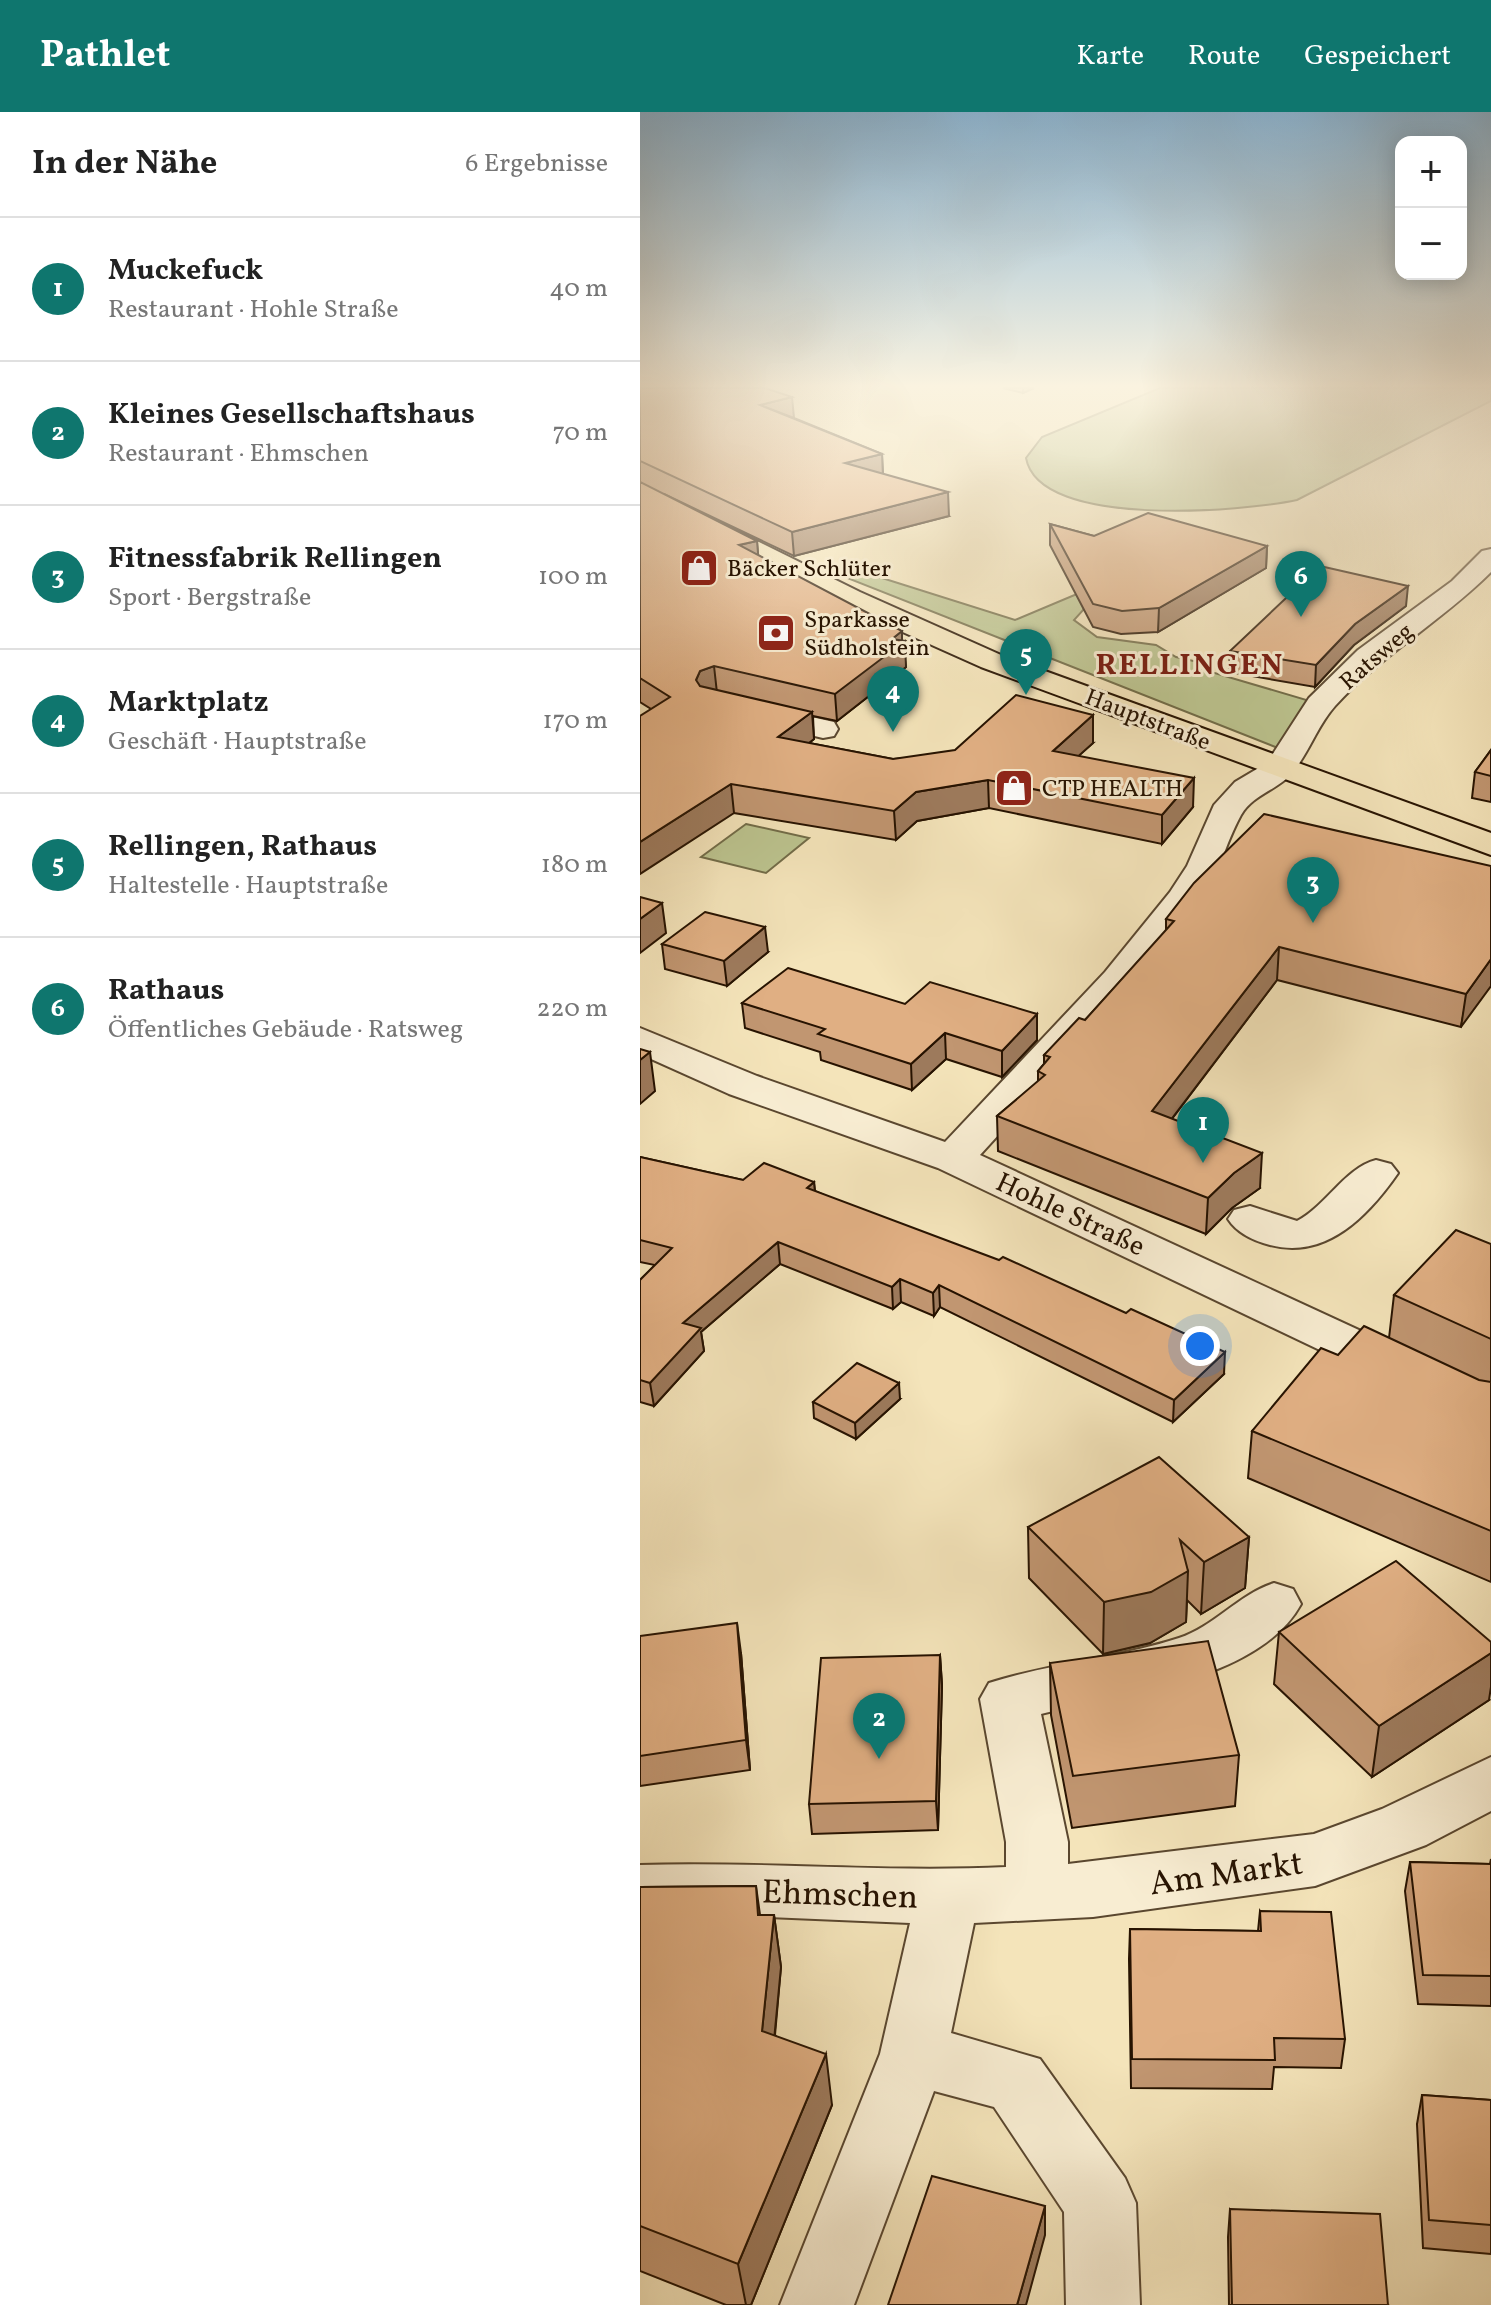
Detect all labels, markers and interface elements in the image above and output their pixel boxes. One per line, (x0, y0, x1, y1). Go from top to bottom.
text: Pathlet (40, 30, 170, 83)
text: Karte (1077, 37, 1144, 76)
text: Route (1188, 37, 1260, 76)
text: Gespeichert (1304, 37, 1451, 76)
map controls (1395, 136, 1467, 280)
button: + (1395, 136, 1467, 208)
text: In der Nähe (32, 141, 217, 188)
text: 6 Ergebnisse (465, 146, 608, 182)
button: − (1395, 208, 1467, 280)
text: Muckefuck (108, 250, 263, 292)
text: 1 (53, 271, 63, 307)
text: 40 m (549, 271, 608, 307)
text: Restaurant · Hohle Straße (108, 292, 399, 328)
text: Kleines Gesellschaftshaus (108, 394, 475, 436)
text: 2 (51, 415, 65, 451)
text: 70 m (553, 415, 608, 451)
text: Restaurant · Ehmschen (108, 436, 369, 472)
text: Fitnessfabrik Rellingen (108, 538, 442, 580)
shop icon: Bäcker Schlüter (678, 547, 720, 589)
pin: 6 (1275, 551, 1327, 617)
place label: Bäcker Schlüter (727, 553, 891, 587)
text: 3 (51, 559, 65, 595)
text: 100 m (538, 559, 608, 595)
text: Sport · Bergstraße (108, 580, 311, 616)
place label: Sparkasse Südholstein (804, 604, 930, 666)
bank icon: Sparkasse Südholstein (755, 612, 797, 654)
street label: Ratsweg (1333, 616, 1422, 699)
pin: 5 (1000, 629, 1052, 695)
district label: RELLINGEN (1095, 645, 1285, 687)
pin: 4 (867, 666, 919, 732)
street label: Hauptstraße (1079, 681, 1215, 760)
text: Marktplatz (108, 682, 269, 724)
text: 4 (50, 703, 66, 739)
text: 170 m (543, 703, 608, 739)
text: Geschäft · Hauptstraße (108, 724, 366, 760)
shop icon: CTP HEALTH (993, 767, 1035, 809)
place label: CTP HEALTH (1042, 773, 1183, 807)
text: Rellingen, Rathaus (108, 826, 377, 868)
text: 5 (52, 847, 64, 883)
text: 180 m (541, 847, 608, 883)
pin: 3 (1287, 857, 1339, 923)
text: Haltestelle · Hauptstraße (108, 868, 388, 904)
text: Rathaus (108, 970, 224, 1012)
text: 6 (51, 991, 65, 1027)
text: 220 m (536, 991, 608, 1027)
text: Öffentliches Gebäude · Ratsweg (108, 1012, 463, 1048)
pin: 1 (1177, 1097, 1229, 1163)
street label: Hohle Straße (989, 1164, 1151, 1267)
your location (1180, 1326, 1220, 1366)
pin: 2 (853, 1693, 905, 1759)
street label: Am Markt (1147, 1841, 1306, 1909)
street label: Ehmschen (761, 1870, 919, 1923)

